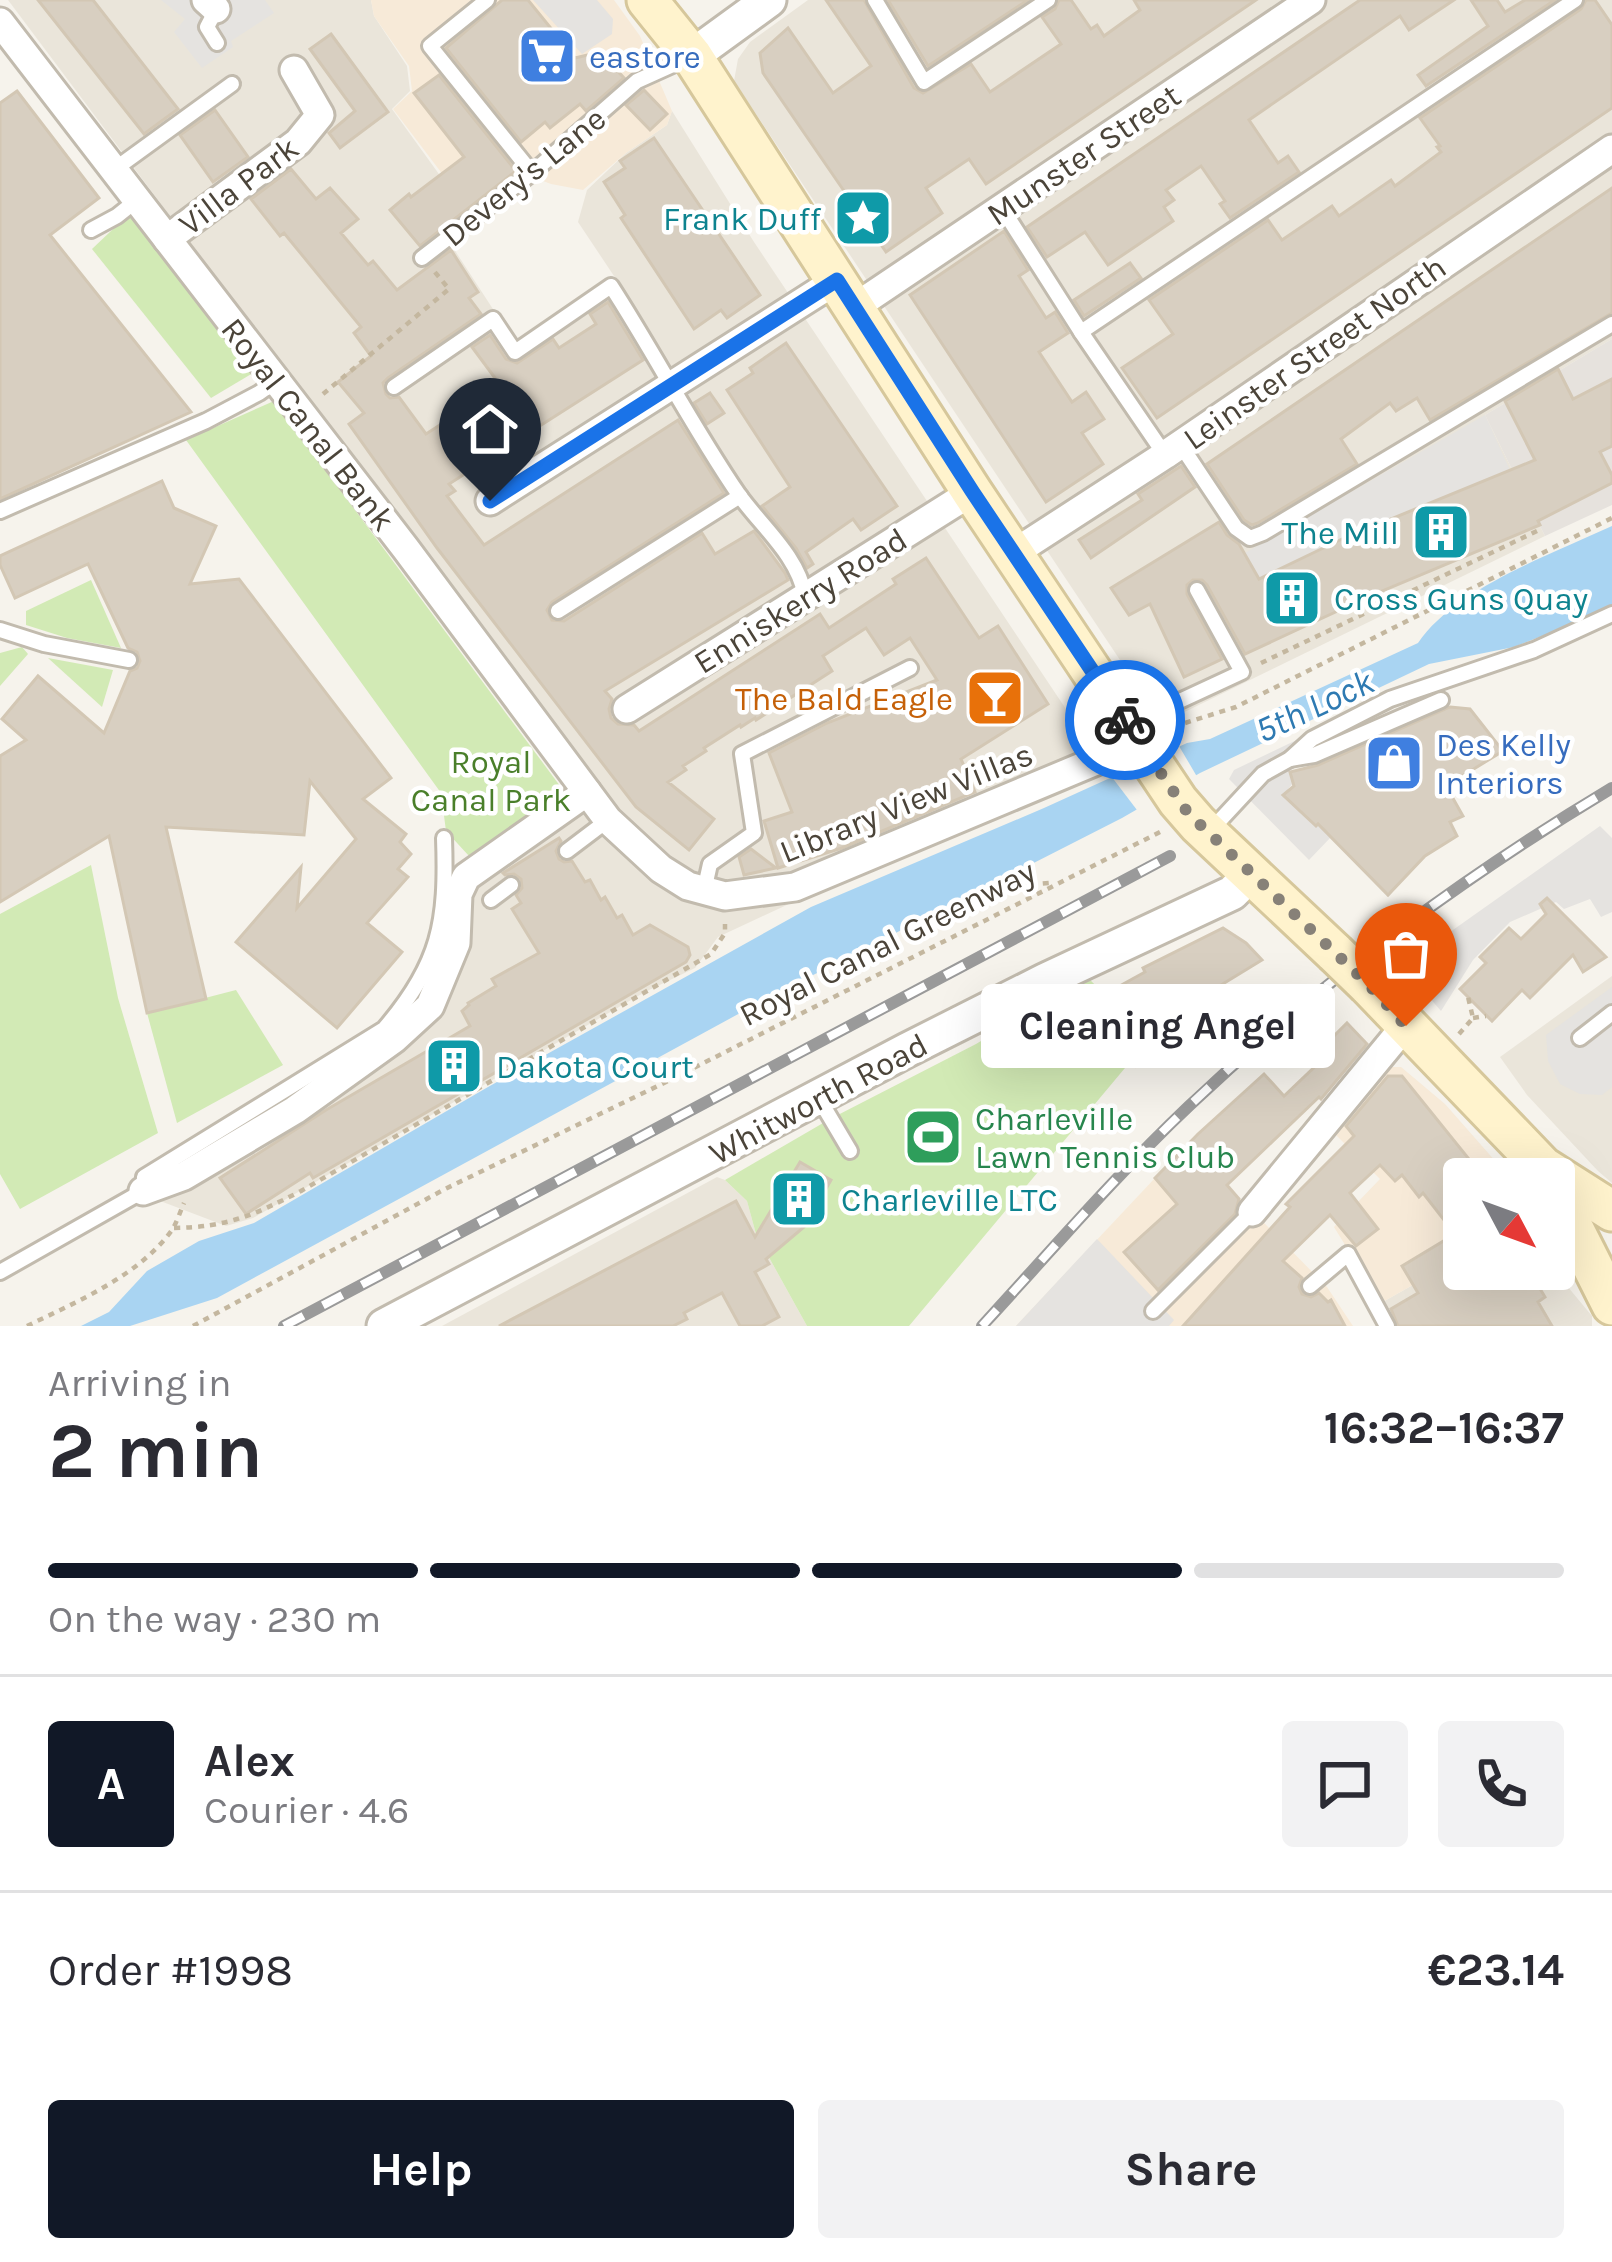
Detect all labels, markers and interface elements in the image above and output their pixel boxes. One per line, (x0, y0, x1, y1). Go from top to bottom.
supermarket icon: eastore (516, 25, 578, 87)
place label: eastore (589, 38, 701, 76)
street label: Munster Street (980, 76, 1187, 233)
street label: Devery's Lane (434, 99, 613, 254)
street label: Villa Park (171, 129, 306, 243)
place icon: Frank Duff (832, 187, 894, 249)
place label: Frank Duff (663, 200, 822, 238)
street label: Leinster Street North (1176, 248, 1453, 458)
street label: Royal Canal Bank (213, 311, 403, 539)
pin (439, 378, 541, 501)
icon: home (457, 396, 523, 462)
building icon: The Mill (1410, 501, 1472, 563)
place label: The Mill (1282, 514, 1399, 552)
street label: Enniskerry Road (687, 520, 914, 682)
building icon: Cross Guns Quay (1261, 567, 1323, 629)
place label: Cross Guns Quay (1334, 580, 1588, 618)
courier (1065, 660, 1185, 780)
water label: 5th Lock (1249, 660, 1381, 751)
bar icon: The Bald Eagle (964, 667, 1026, 729)
place label: The Bald Eagle (735, 680, 953, 718)
icon: bike (1092, 687, 1158, 753)
place label: Des Kelly Interiors (1436, 726, 1571, 802)
shop icon: Des Kelly Interiors (1363, 732, 1425, 794)
street label: Library View Villas (774, 735, 1038, 871)
park label: Royal Canal Park (411, 743, 571, 819)
street label: Royal Canal Greenway (733, 852, 1042, 1034)
pin (1355, 903, 1457, 1026)
icon: bag (1373, 921, 1439, 987)
callout: Cleaning Angel (980, 984, 1334, 1068)
text: Cleaning Angel (1019, 1003, 1297, 1049)
street label: Whitworth Road (703, 1025, 934, 1172)
building icon: Dakota Court (423, 1035, 485, 1097)
place label: Dakota Court (496, 1048, 694, 1086)
place label: Charleville Lawn Tennis Club (975, 1100, 1235, 1176)
sports icon: Charleville Lawn Tennis Club (902, 1106, 964, 1168)
north arrow (1443, 1158, 1575, 1290)
map controls (1443, 1158, 1575, 1290)
building icon: Charleville LTC (768, 1168, 830, 1230)
place label: Charleville LTC (841, 1181, 1058, 1219)
text: Arriving in (48, 1360, 231, 1406)
text: 16:32–16:37 (1324, 1402, 1564, 1454)
text: 2 min (48, 1405, 263, 1497)
text: On the way · 230 m (48, 1596, 381, 1642)
button: chat (1282, 1721, 1408, 1847)
button: phone (1438, 1721, 1564, 1847)
text: Alex (204, 1735, 295, 1787)
text: A (97, 1758, 125, 1810)
text: Courier · 4.6 (204, 1787, 409, 1833)
text: Order #1998 (48, 1944, 293, 1996)
text: €23.14 (1428, 1944, 1564, 1996)
button: Help (48, 2100, 794, 2238)
button: Share (818, 2100, 1564, 2238)

